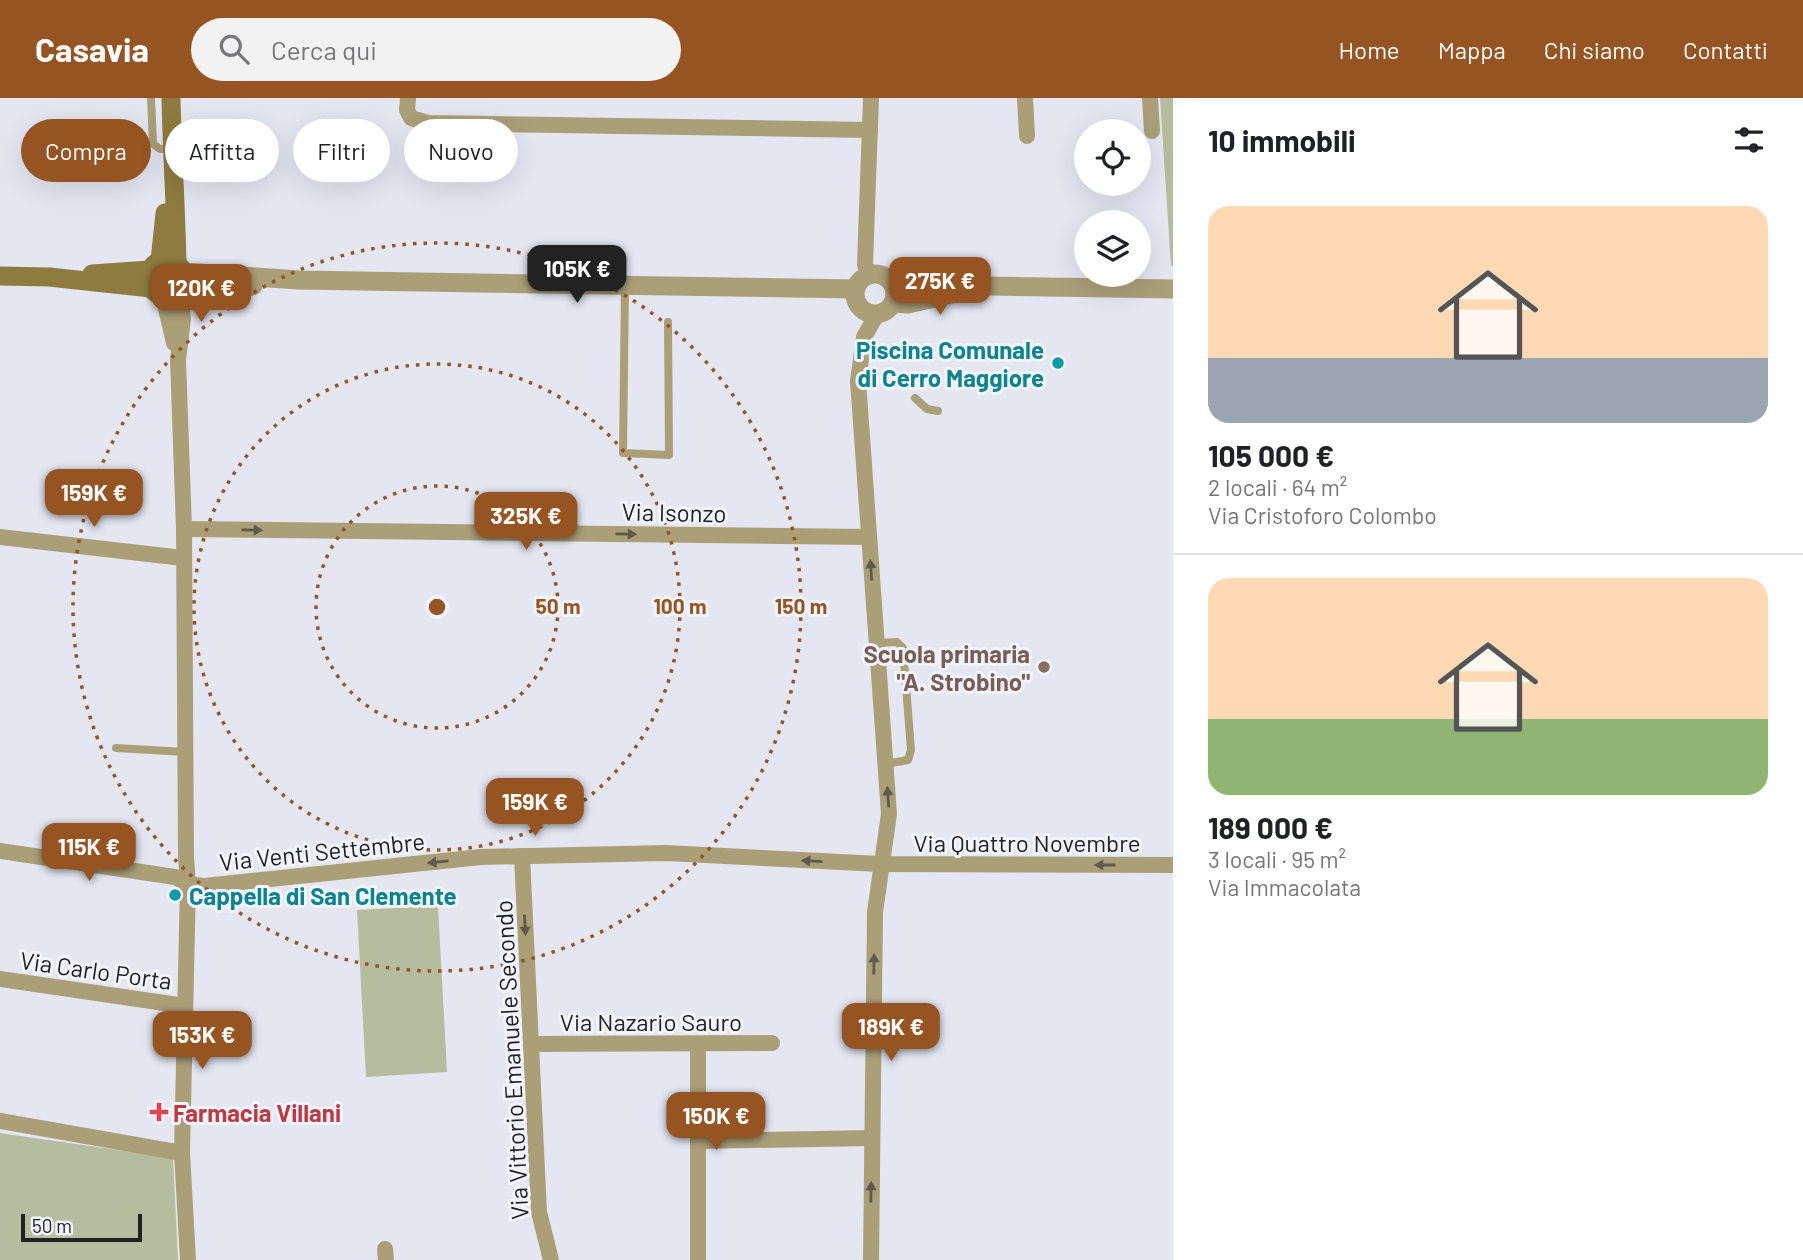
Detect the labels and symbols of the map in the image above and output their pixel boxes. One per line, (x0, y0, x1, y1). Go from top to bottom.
pin: 105K € (520, 246, 634, 305)
pin: 275K € (883, 258, 997, 317)
pin: 120K € (144, 264, 258, 324)
place label: Piscina Comunale di Cerro Maggiore (856, 335, 1044, 392)
marker: Piscina Comunale di Cerro Maggiore (1050, 355, 1066, 371)
pin: 159K € (37, 470, 151, 529)
pin: 325K € (469, 492, 583, 552)
street label: Via Isonzo (621, 497, 727, 527)
one-way arrow (241, 524, 263, 536)
one-way arrow (616, 528, 638, 540)
one-way arrow (866, 559, 877, 581)
text: 50 m (535, 593, 581, 618)
text: 100 m (653, 593, 707, 618)
text: 150 m (775, 593, 827, 618)
centre of rings (425, 595, 449, 619)
place label: Scuola primaria "A. Strobino" (863, 639, 1030, 696)
marker: Scuola primaria "A. Strobino" (1036, 659, 1052, 675)
pin: 159K € (478, 778, 592, 838)
one-way arrow (882, 786, 893, 808)
pin: 115K € (32, 824, 146, 883)
street label: Via Venti Settembre (218, 826, 426, 876)
street label: Via Quattro Novembre (913, 828, 1141, 857)
one-way arrow (801, 855, 823, 866)
one-way arrow (427, 857, 449, 868)
one-way arrow (1094, 859, 1116, 871)
place label: Cappella di San Clemente (189, 881, 457, 910)
marker: Cappella di San Clemente (167, 887, 183, 903)
street label: Via Vittorio Emanuele Secondo (488, 899, 534, 1221)
one-way arrow (519, 914, 530, 936)
street label: Via Carlo Porta (18, 945, 174, 995)
one-way arrow (868, 953, 880, 975)
pin: 189K € (834, 1004, 948, 1063)
street label: Via Nazario Sauro (560, 1007, 742, 1036)
pin: 153K € (145, 1012, 259, 1071)
pin: 150K € (659, 1093, 773, 1152)
place label: Farmacia Villani (173, 1098, 341, 1127)
marker: Farmacia Villani (151, 1104, 167, 1120)
one-way arrow (866, 1181, 877, 1203)
scale bar (21, 1211, 142, 1243)

